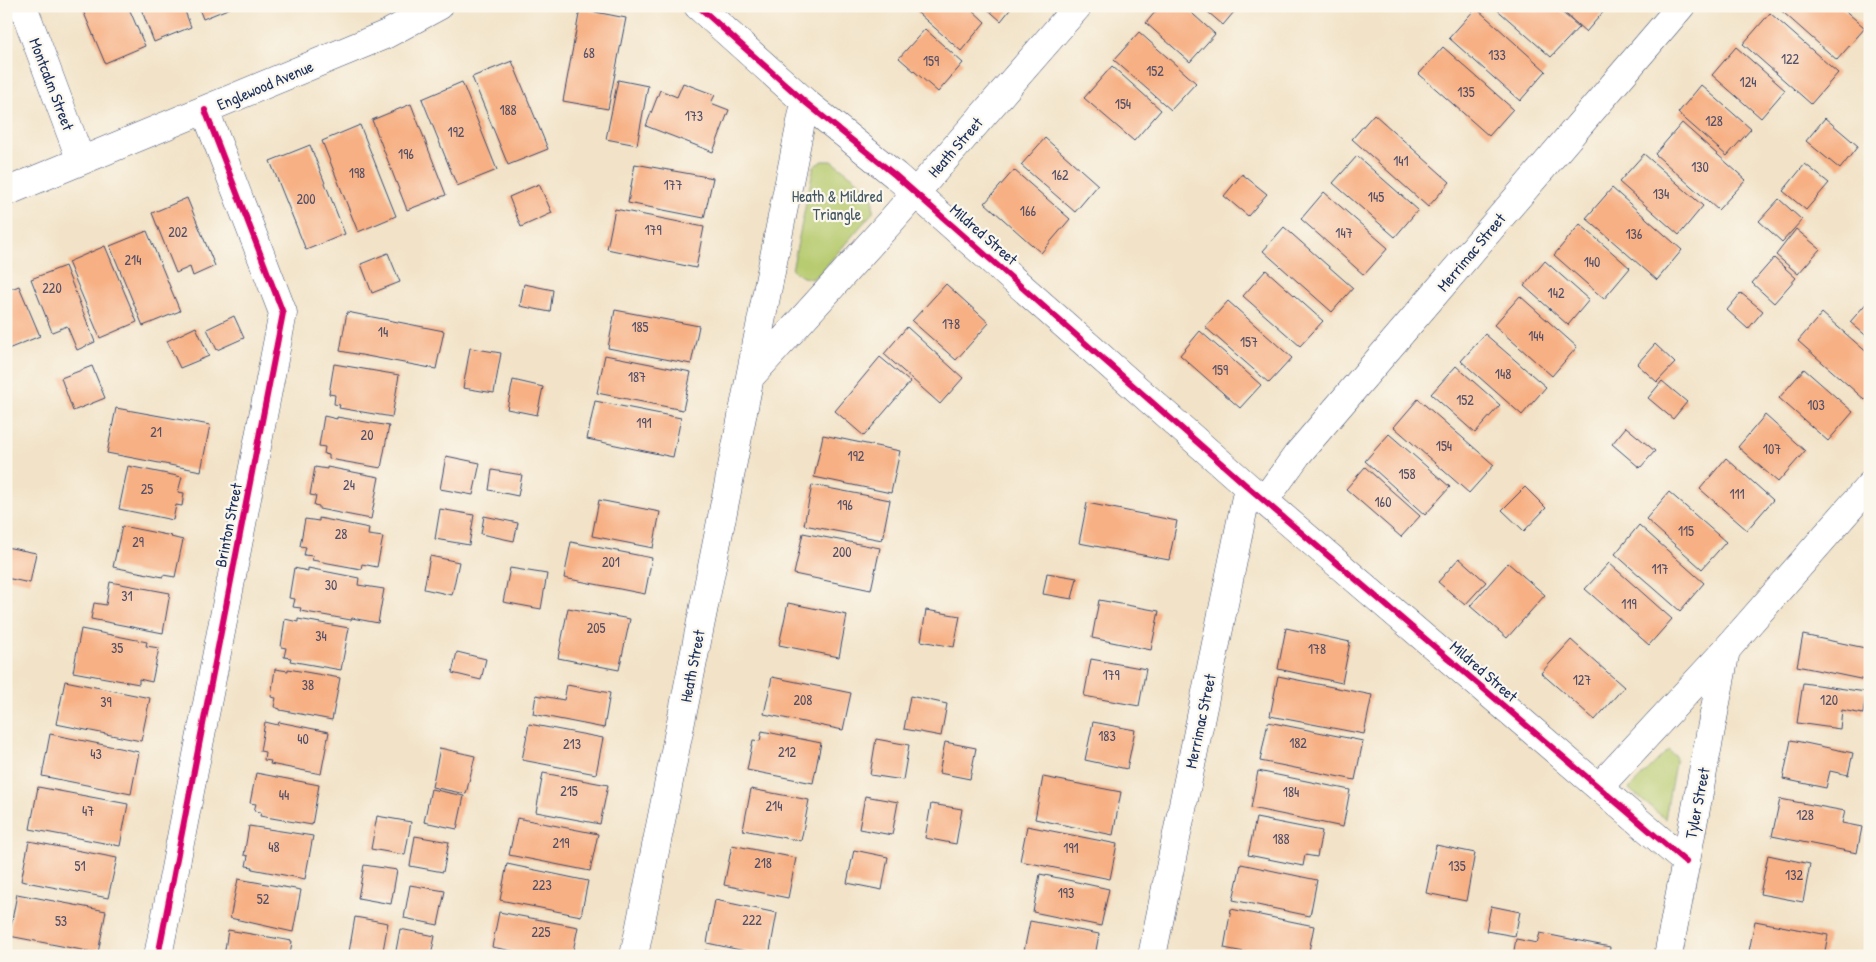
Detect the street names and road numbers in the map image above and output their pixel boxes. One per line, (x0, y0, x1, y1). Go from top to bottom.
street label: Montcalm Street (24, 35, 80, 134)
street label: Englewood Avenue (213, 55, 317, 115)
street label: Heath Street (923, 112, 988, 182)
street label: Mildred Street (945, 198, 1023, 270)
street label: Merrimac Street (1432, 208, 1511, 296)
street label: Brinton Street (209, 481, 247, 569)
street label: Heath Street (674, 627, 710, 704)
street label: Mildred Street (1445, 635, 1523, 707)
street label: Merrimac Street (1179, 671, 1221, 770)
street label: Tyler Street (1679, 765, 1715, 840)

